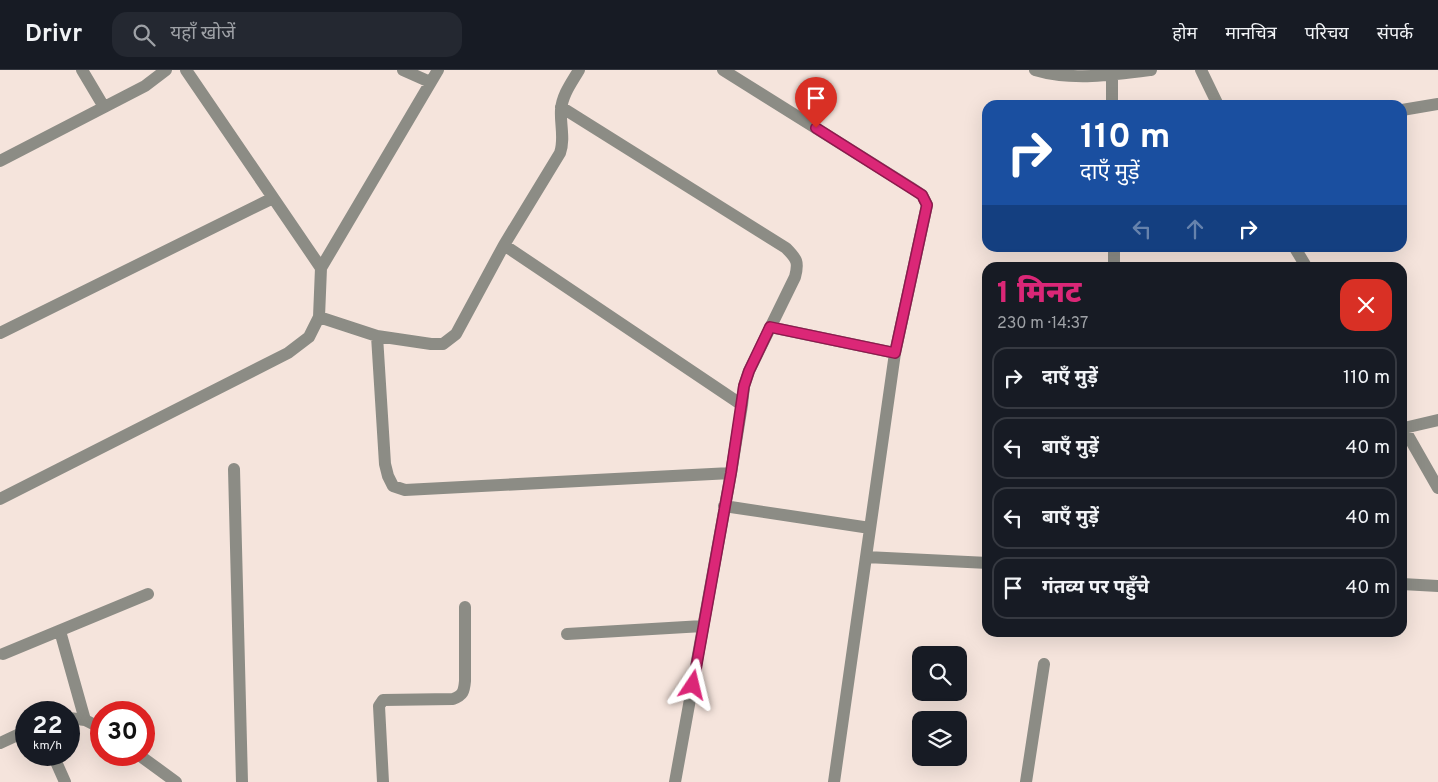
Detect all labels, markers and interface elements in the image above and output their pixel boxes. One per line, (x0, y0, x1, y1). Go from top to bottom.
search box (112, 12, 462, 57)
text: Drivr (25, 20, 82, 50)
icon: search (130, 21, 158, 49)
text: यहाँ खोजें (170, 22, 235, 46)
text: होम (1172, 23, 1197, 46)
text: मानचित्र (1225, 23, 1277, 46)
text: परिचय (1305, 23, 1349, 46)
text: संपर्क (1377, 23, 1413, 46)
pin (795, 77, 837, 128)
icon: arrive (802, 84, 830, 112)
text: 110 m (1080, 116, 1170, 160)
icon: right (997, 120, 1062, 185)
text: दाएँ मुड़ें (1080, 160, 1140, 187)
icon: left (1128, 215, 1156, 243)
icon: ahead (1181, 215, 1209, 243)
icon: right (1234, 215, 1262, 243)
text: 1 मिनट (997, 276, 1082, 313)
button: close (1340, 279, 1392, 331)
text: 230 m · 14:37 (997, 314, 1088, 334)
icon: right (999, 364, 1027, 392)
text: दाएँ मुड़ें (1042, 366, 1098, 390)
text: 110 m (1343, 366, 1390, 390)
icon: left (999, 434, 1027, 462)
text: बाएँ मुड़ें (1042, 436, 1099, 460)
text: 40 m (1345, 436, 1390, 460)
icon: left (999, 504, 1027, 532)
text: बाएँ मुड़ें (1042, 506, 1099, 530)
text: 40 m (1345, 506, 1390, 530)
icon: arrive (999, 574, 1027, 602)
text: गंतव्य पर पहुँचे (1042, 576, 1149, 600)
text: 40 m (1345, 576, 1390, 600)
map controls (912, 646, 967, 766)
button: search (912, 646, 967, 701)
position arrow (666, 658, 718, 710)
speed limit sign: 30 (90, 701, 155, 766)
text: 22 (32, 711, 63, 743)
button: layers (912, 711, 967, 766)
text: km/h (33, 738, 62, 754)

